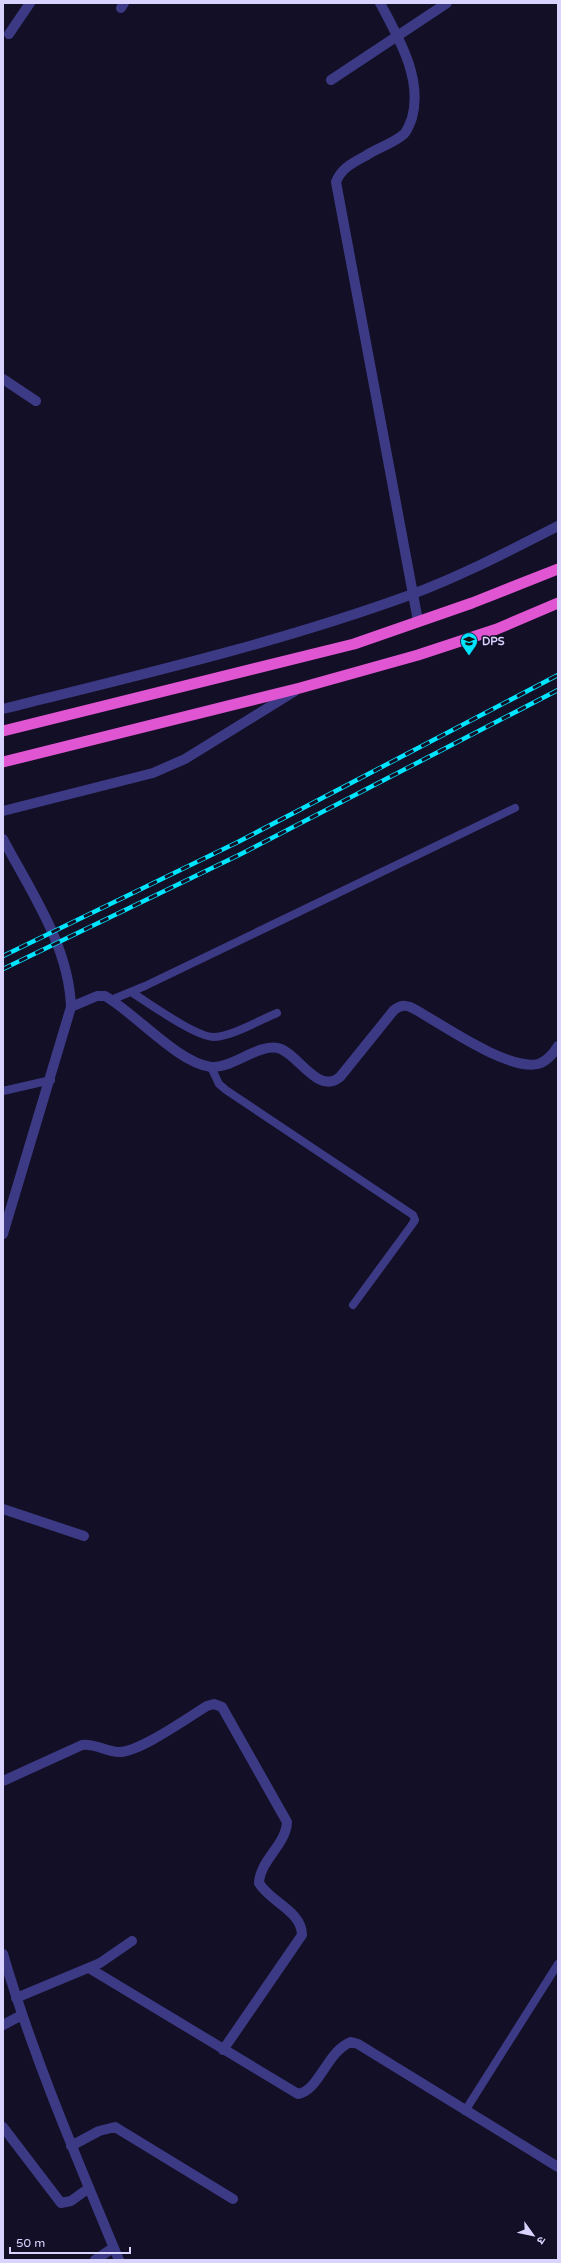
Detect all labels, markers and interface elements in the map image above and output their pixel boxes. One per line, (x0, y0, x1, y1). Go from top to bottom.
school or university icon: DPS (459, 631, 479, 656)
place label: DPS (482, 635, 505, 648)
north arrow (513, 2215, 553, 2255)
scale bar (10, 2229, 130, 2255)
text: उ (533, 2234, 548, 2247)
text: 50 m (16, 2236, 45, 2250)

